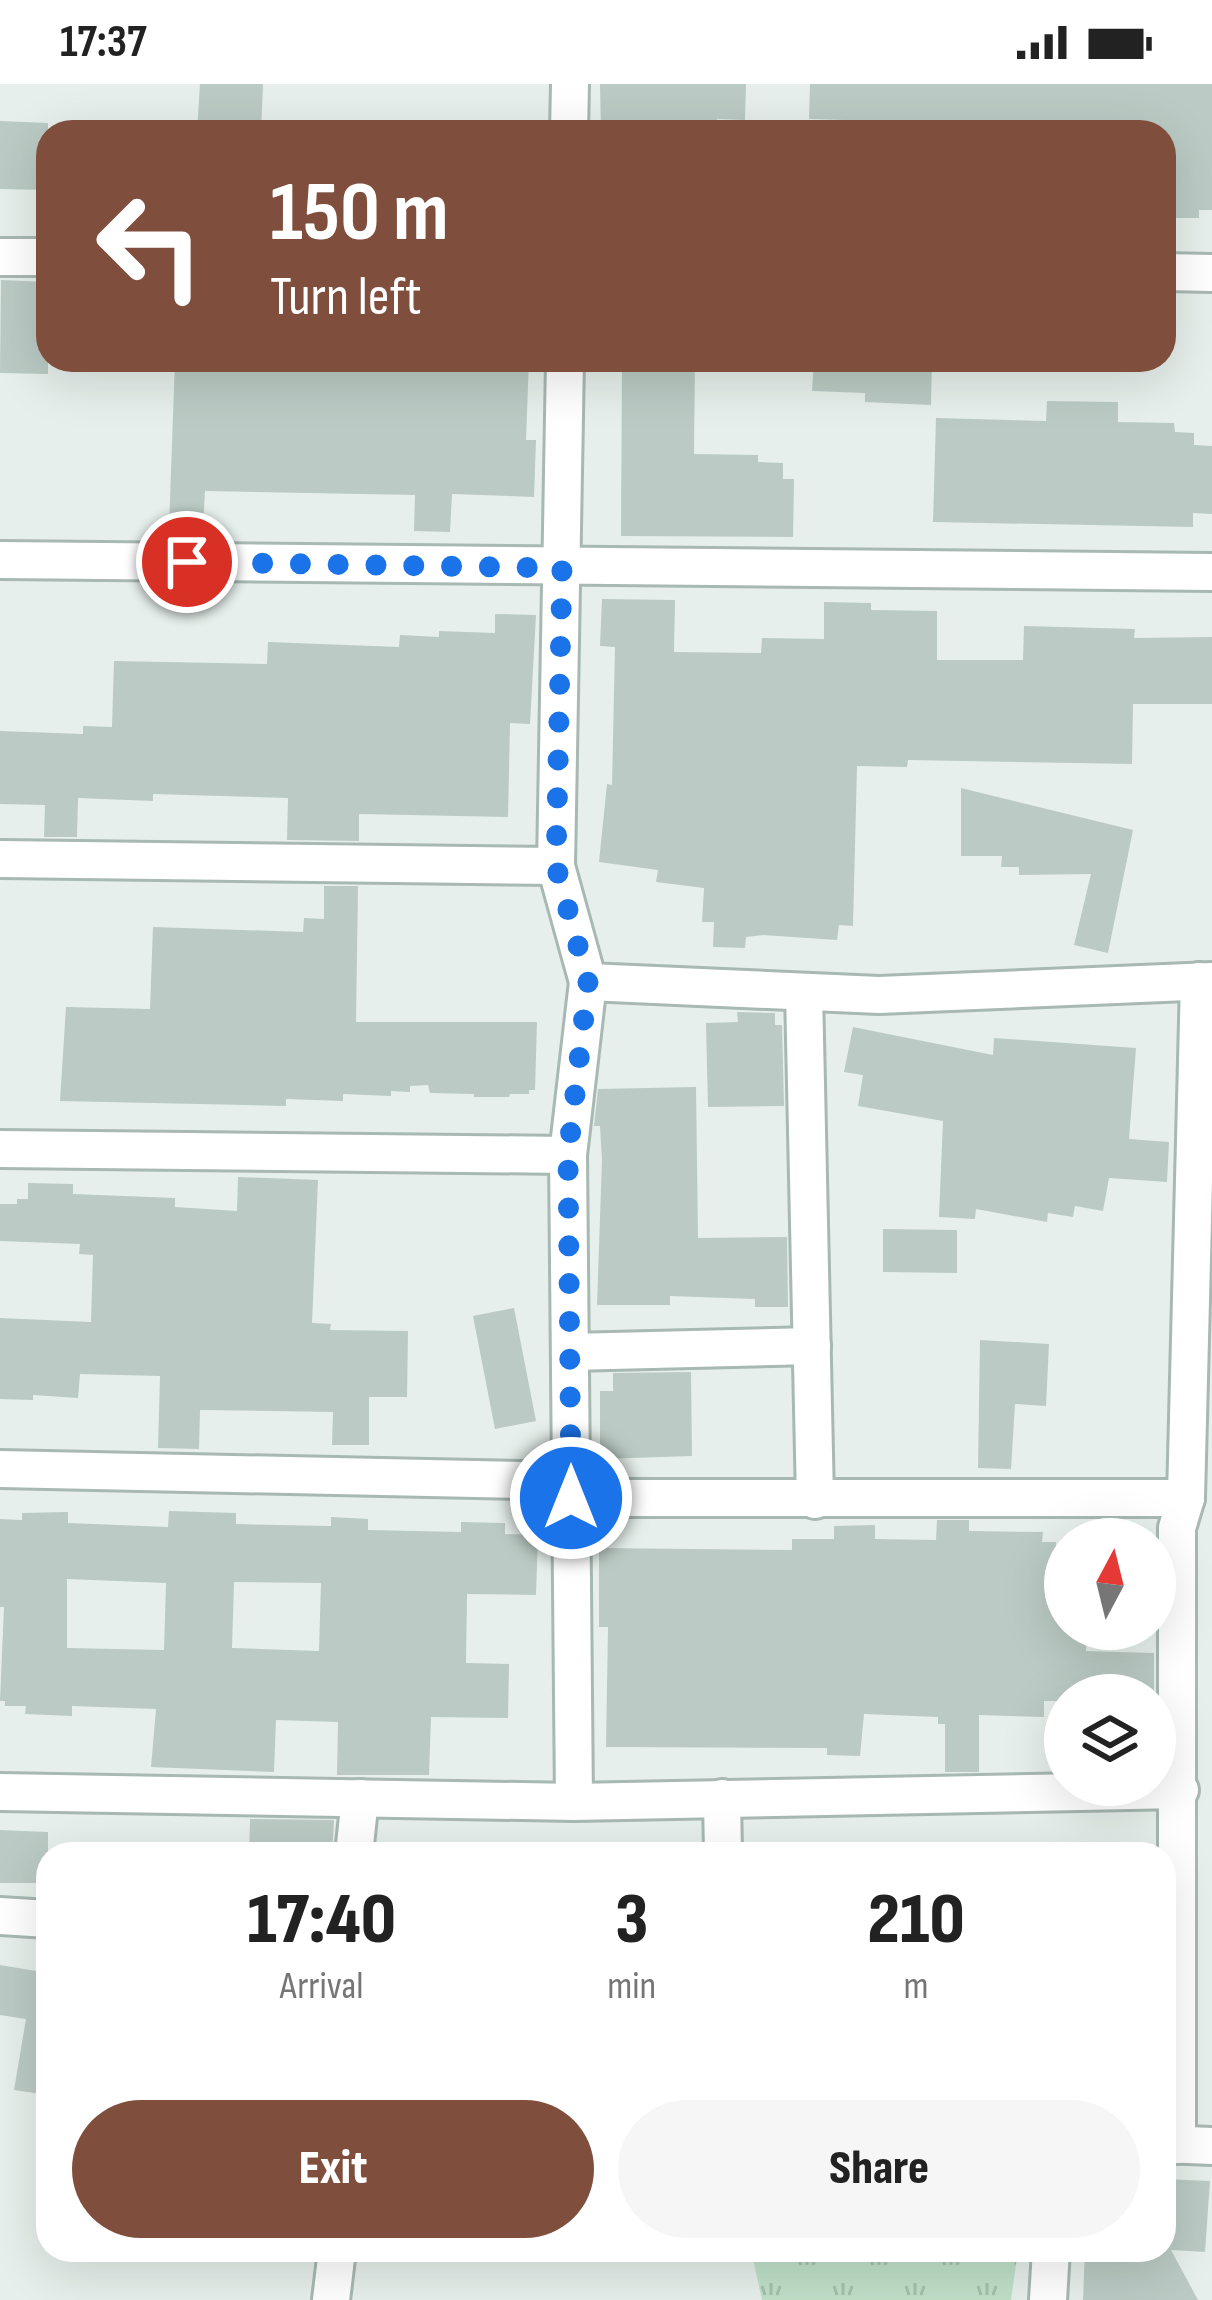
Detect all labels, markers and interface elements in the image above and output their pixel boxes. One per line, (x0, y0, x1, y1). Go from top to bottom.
text: 17:37 (60, 15, 147, 70)
text: 150 m (270, 163, 449, 264)
icon: left (72, 168, 228, 324)
text: Turn left (270, 265, 422, 330)
pin (136, 511, 238, 613)
icon: arrive (154, 529, 220, 595)
position arrow (508, 1435, 634, 1561)
north arrow (1044, 1518, 1176, 1650)
map controls (1044, 1518, 1176, 1806)
button: layers (1044, 1674, 1176, 1806)
text: 17:40 (247, 1877, 396, 1964)
text: 3 (615, 1877, 648, 1964)
text: 210 (868, 1877, 965, 1964)
text: Arrival (280, 1963, 364, 2010)
text: min (607, 1963, 656, 2010)
text: m (904, 1963, 929, 2010)
button: Exit (72, 2100, 594, 2238)
button: Share (618, 2100, 1140, 2238)

